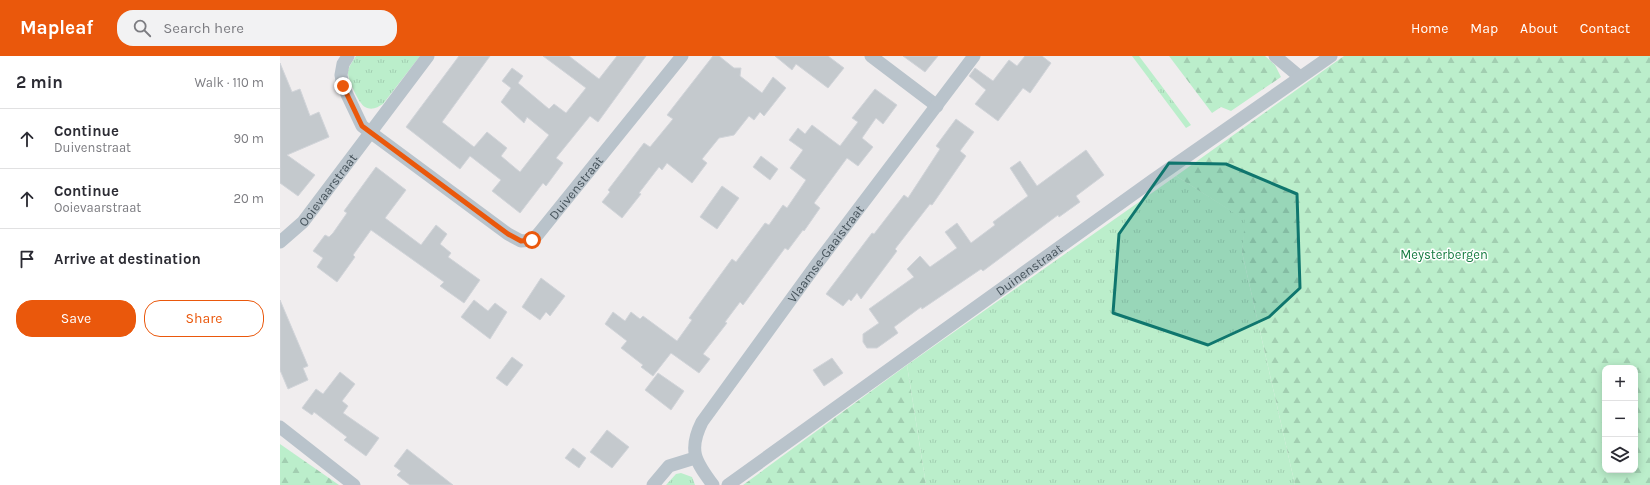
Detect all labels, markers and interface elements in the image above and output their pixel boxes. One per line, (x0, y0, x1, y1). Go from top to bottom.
search box (117, 10, 397, 46)
text: Mapleaf (20, 17, 93, 39)
icon: search (131, 17, 153, 39)
text: Search here (163, 19, 244, 37)
text: Home (1411, 20, 1448, 37)
text: Map (1470, 20, 1498, 37)
text: About (1520, 20, 1558, 37)
text: Contact (1580, 20, 1630, 37)
text: 2 min (16, 72, 63, 92)
text: Walk · 110 m (195, 75, 264, 90)
route end (334, 77, 352, 95)
text: Continue (54, 122, 119, 140)
icon: ahead (16, 128, 38, 150)
text: 90 m (233, 131, 264, 146)
text: Duivenstraat (54, 140, 131, 155)
street label: Ooievaarstraat (296, 150, 360, 229)
street label: Duivenstraat (546, 153, 606, 223)
text: Continue (54, 182, 119, 200)
icon: ahead (16, 188, 38, 210)
text: 20 m (234, 191, 264, 206)
text: Ooievaarstraat (54, 200, 141, 215)
street label: Vlaamse-Gaaistraat (784, 202, 867, 305)
route start (523, 231, 541, 249)
street label: Duinenstraat (993, 241, 1065, 299)
park label: Meysterbergen (1400, 247, 1488, 262)
icon: arrive (16, 248, 38, 270)
text: Arrive at destination (54, 250, 201, 268)
button: Save (16, 300, 136, 337)
button: Share (144, 300, 264, 337)
map controls (1602, 365, 1638, 473)
button: + (1602, 365, 1638, 401)
button: − (1602, 401, 1638, 437)
button: layers (1602, 437, 1638, 473)

